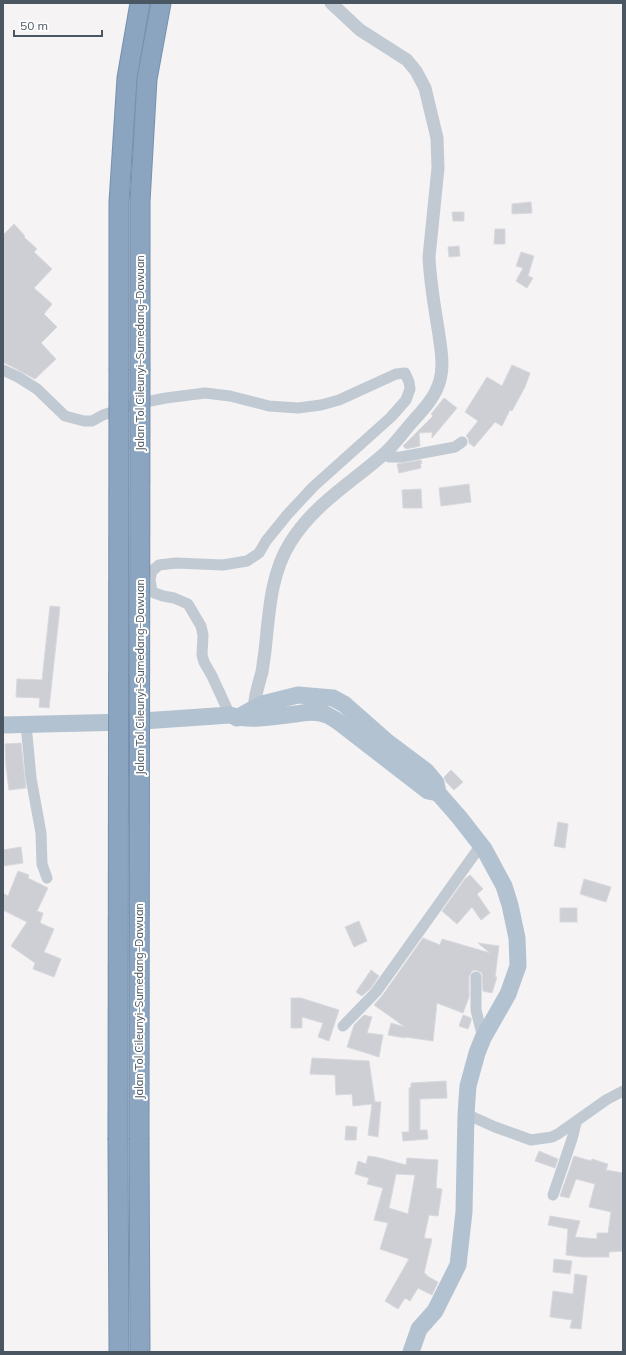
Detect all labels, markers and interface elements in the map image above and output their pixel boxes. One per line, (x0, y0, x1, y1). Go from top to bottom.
scale bar (14, 12, 102, 38)
text: 50 m (20, 18, 48, 33)
street label: Jalan Tol Cileunyi–Sumedang–Dawuan (133, 255, 147, 451)
street label: Jalan Tol Cileunyi–Sumedang–Dawuan (133, 579, 147, 775)
street label: Jalan Tol Cileunyi–Sumedang–Dawuan (132, 903, 146, 1099)

